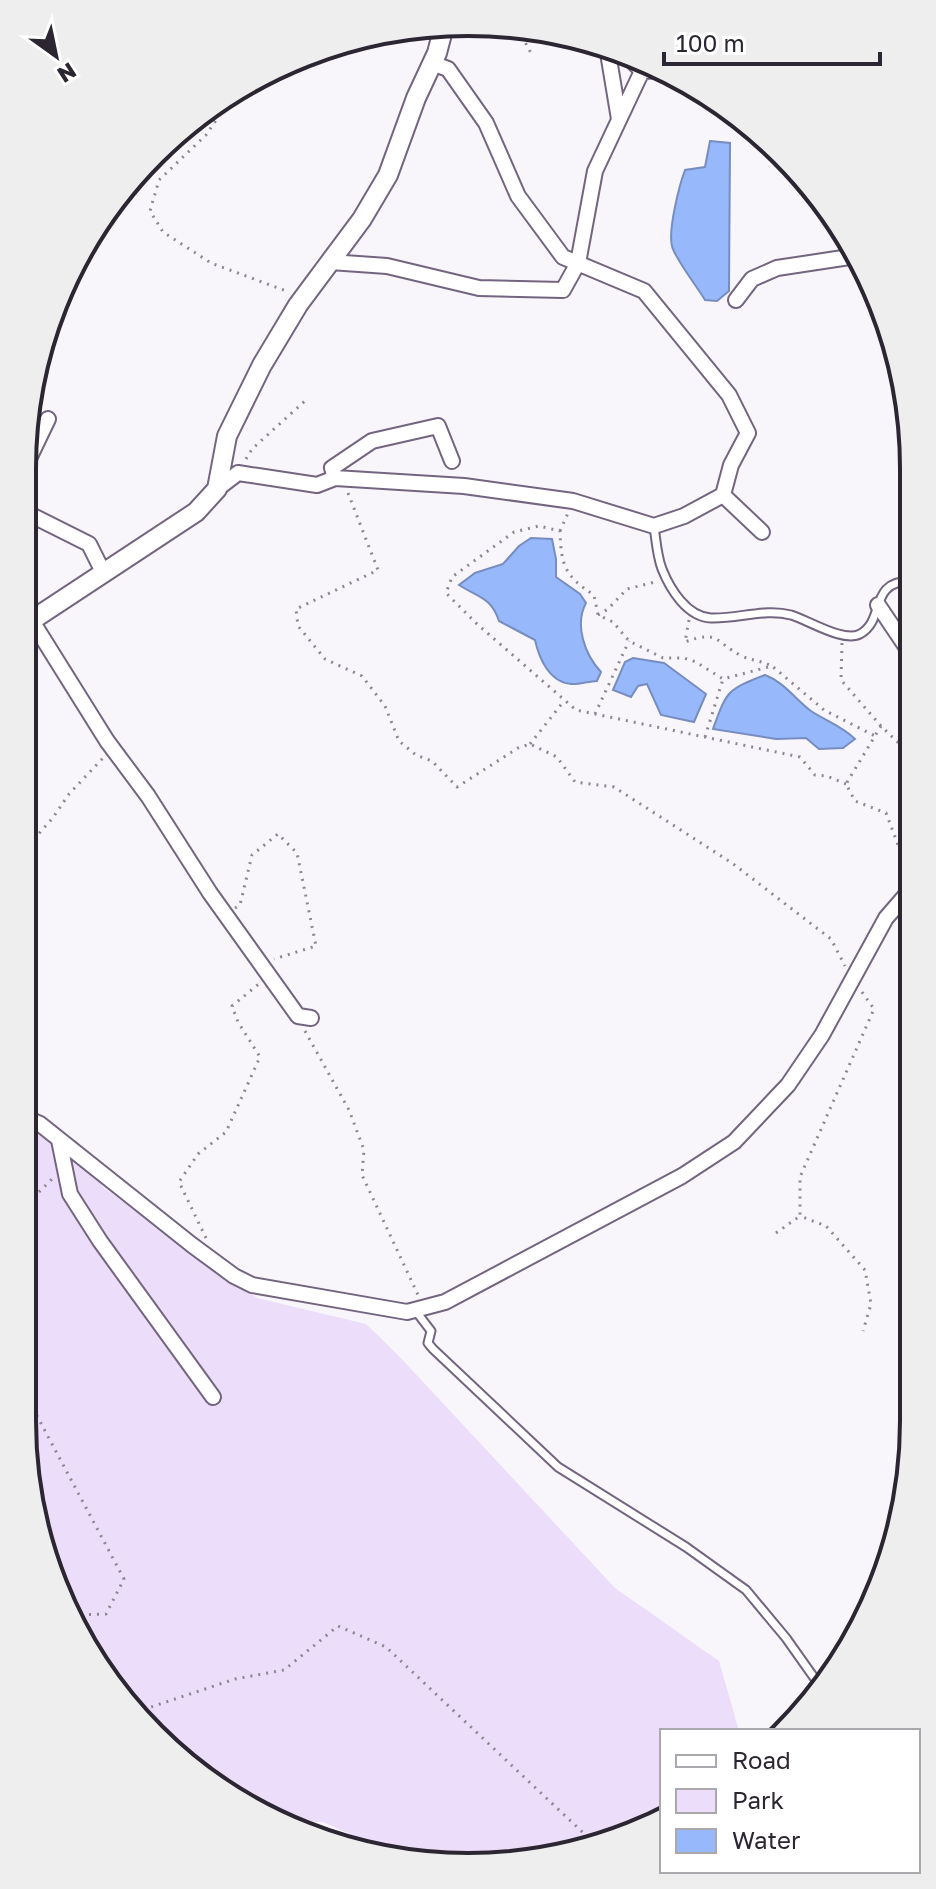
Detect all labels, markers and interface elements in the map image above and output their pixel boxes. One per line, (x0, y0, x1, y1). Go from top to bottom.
north arrow (16, 16, 96, 96)
scale bar (664, 16, 880, 66)
text: 100 m (676, 28, 745, 57)
text: N (53, 57, 82, 89)
legend (660, 1729, 920, 1873)
text: Road (732, 1745, 791, 1774)
text: Park (732, 1785, 784, 1814)
text: Water (732, 1825, 800, 1854)

